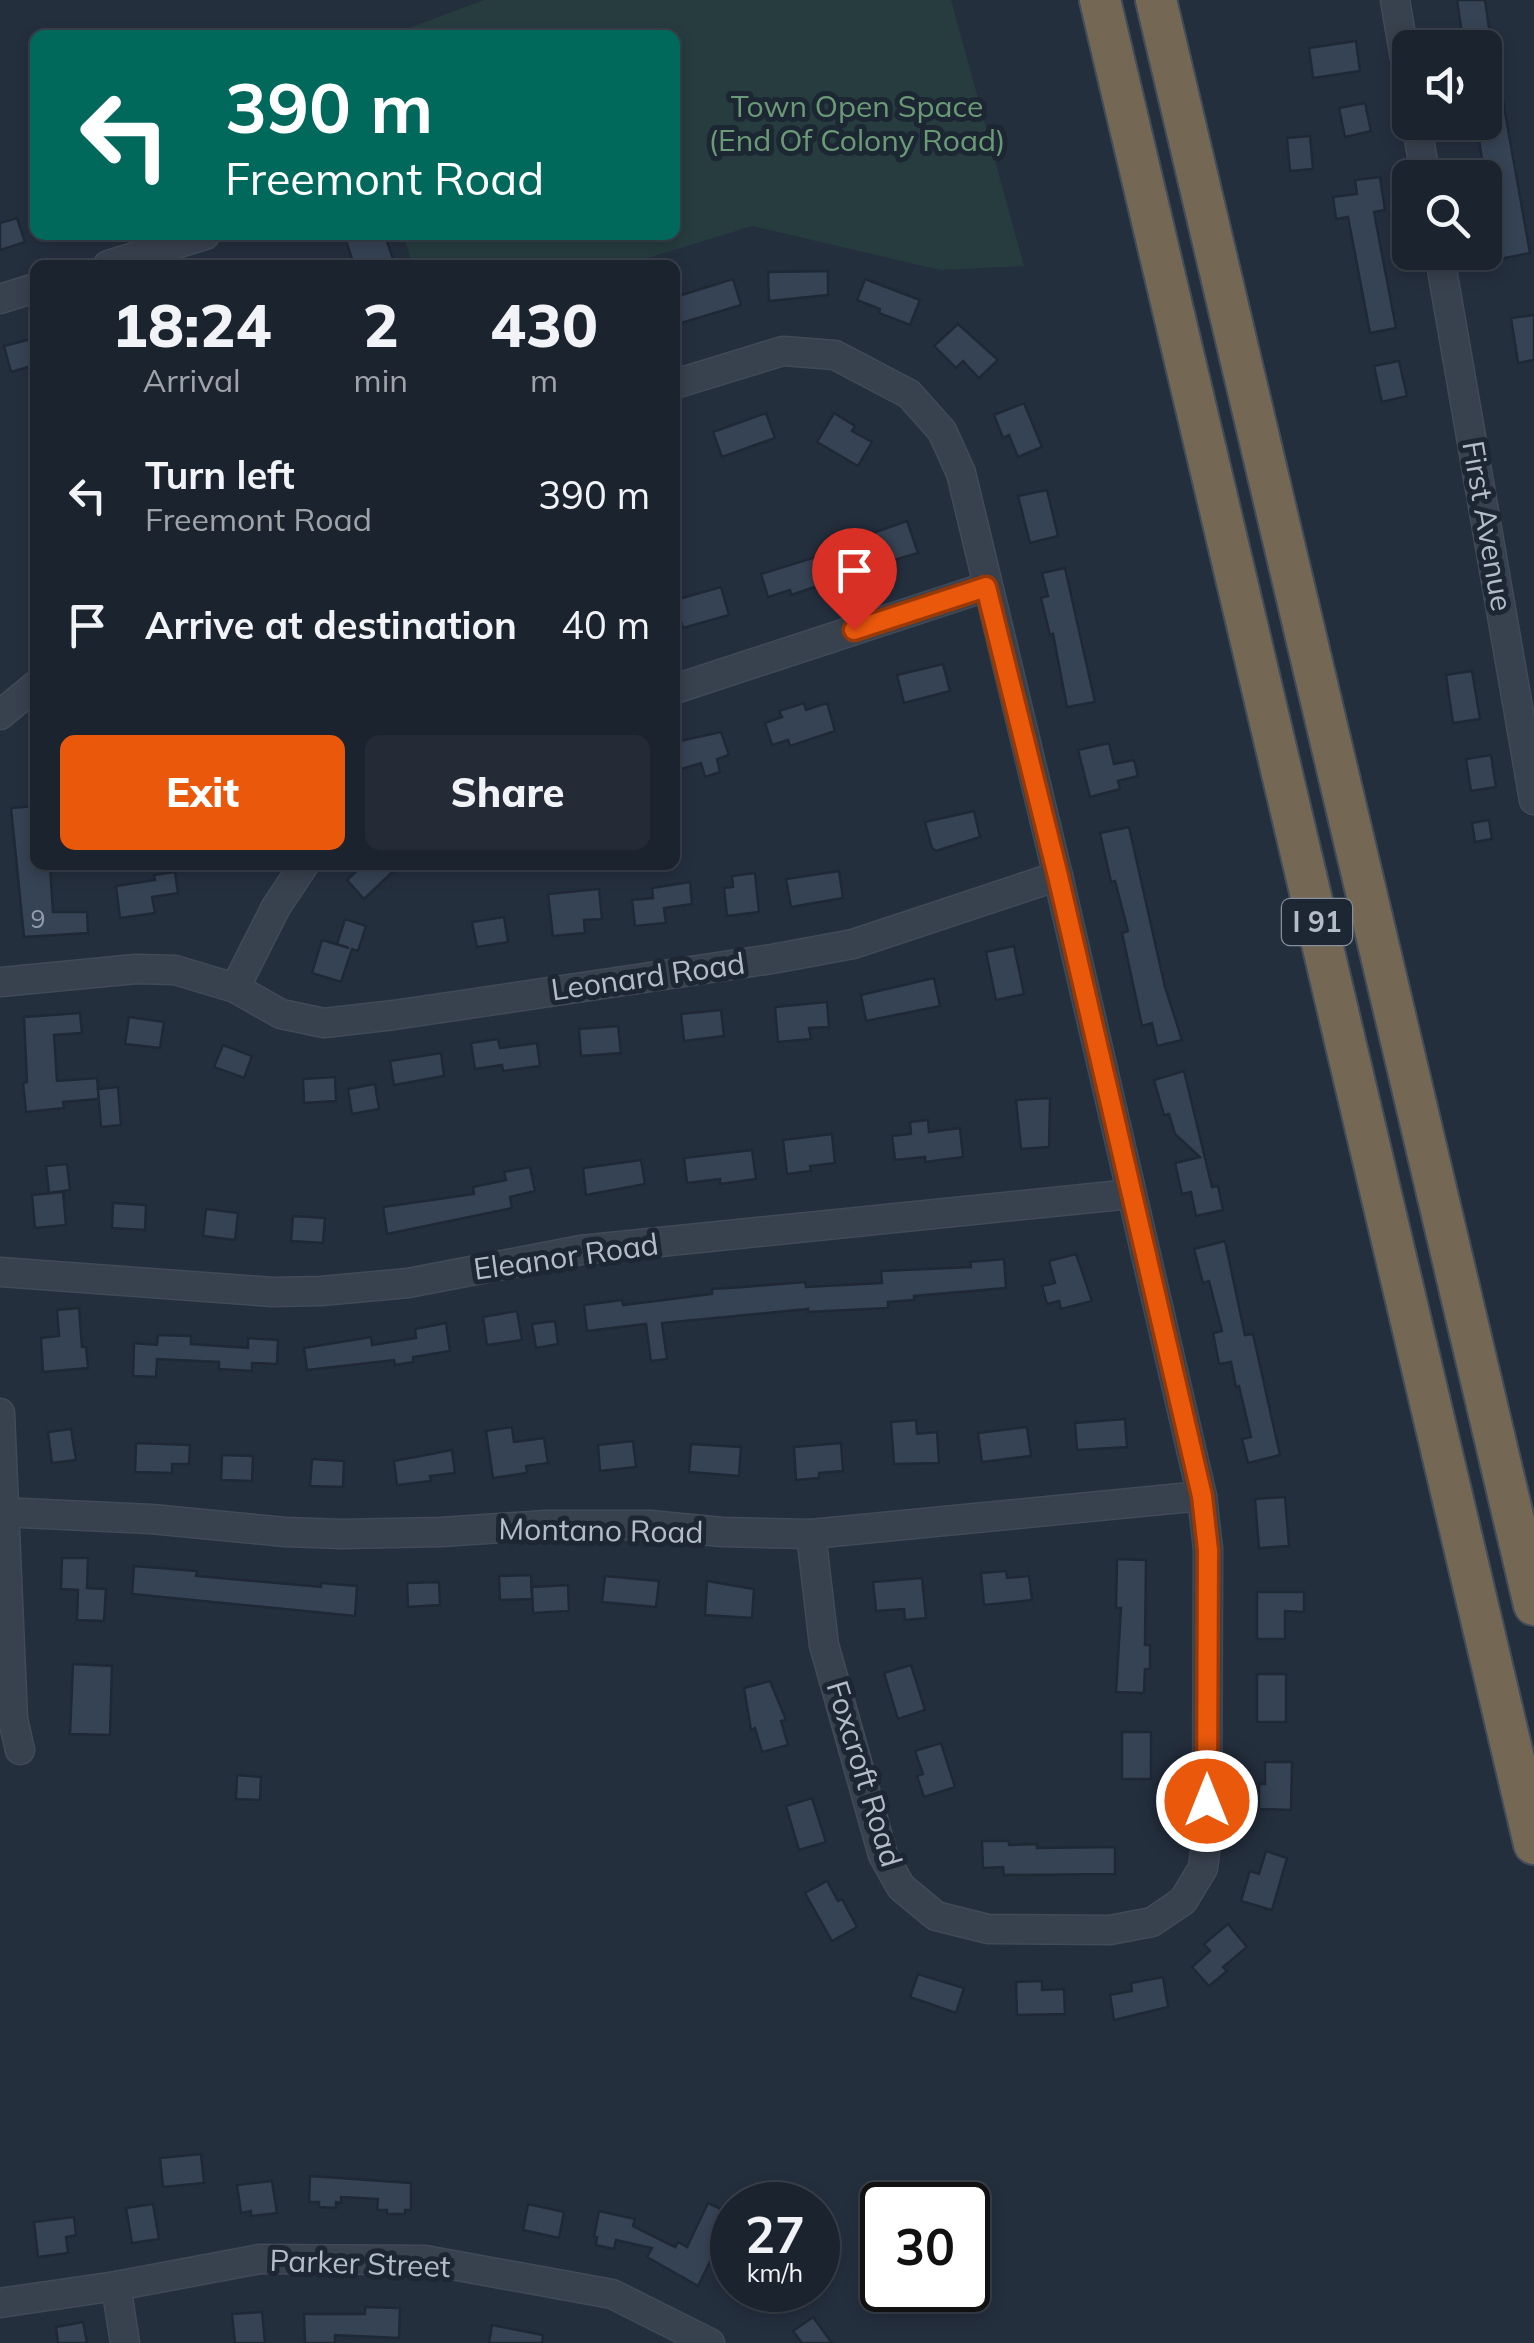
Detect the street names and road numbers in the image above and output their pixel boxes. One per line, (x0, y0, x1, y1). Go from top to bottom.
street label: First Avenue (1454, 438, 1522, 614)
road number: I 91 (1282, 899, 1352, 945)
street label: Leonard Road (549, 944, 747, 1008)
street label: Eleanor Road (471, 1224, 661, 1288)
street label: Montano Road (498, 1509, 704, 1551)
street label: Foxcroft Road (819, 1676, 911, 1871)
street label: Parker Street (269, 2241, 451, 2285)

